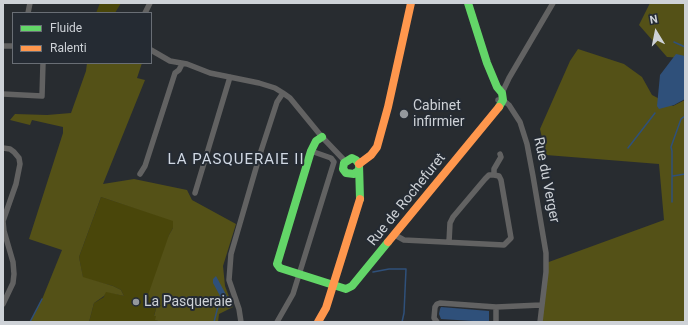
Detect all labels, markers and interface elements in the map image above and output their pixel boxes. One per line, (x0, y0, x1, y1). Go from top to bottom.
legend (12, 12, 152, 64)
north arrow (636, 12, 676, 52)
text: N (649, 13, 659, 27)
text: Fluide (50, 21, 82, 35)
text: Ralenti (50, 41, 87, 55)
place label: Cabinet infirmier (413, 98, 464, 130)
marker: Cabinet infirmier (398, 108, 410, 120)
street label: Rue du Verger (529, 136, 563, 224)
street label: Rue de Rochefuret (365, 150, 449, 250)
district label: LA PASQUERAIE II (168, 151, 304, 169)
place label: La Pasqueraie (144, 294, 232, 310)
marker: La Pasqueraie (131, 297, 141, 307)

